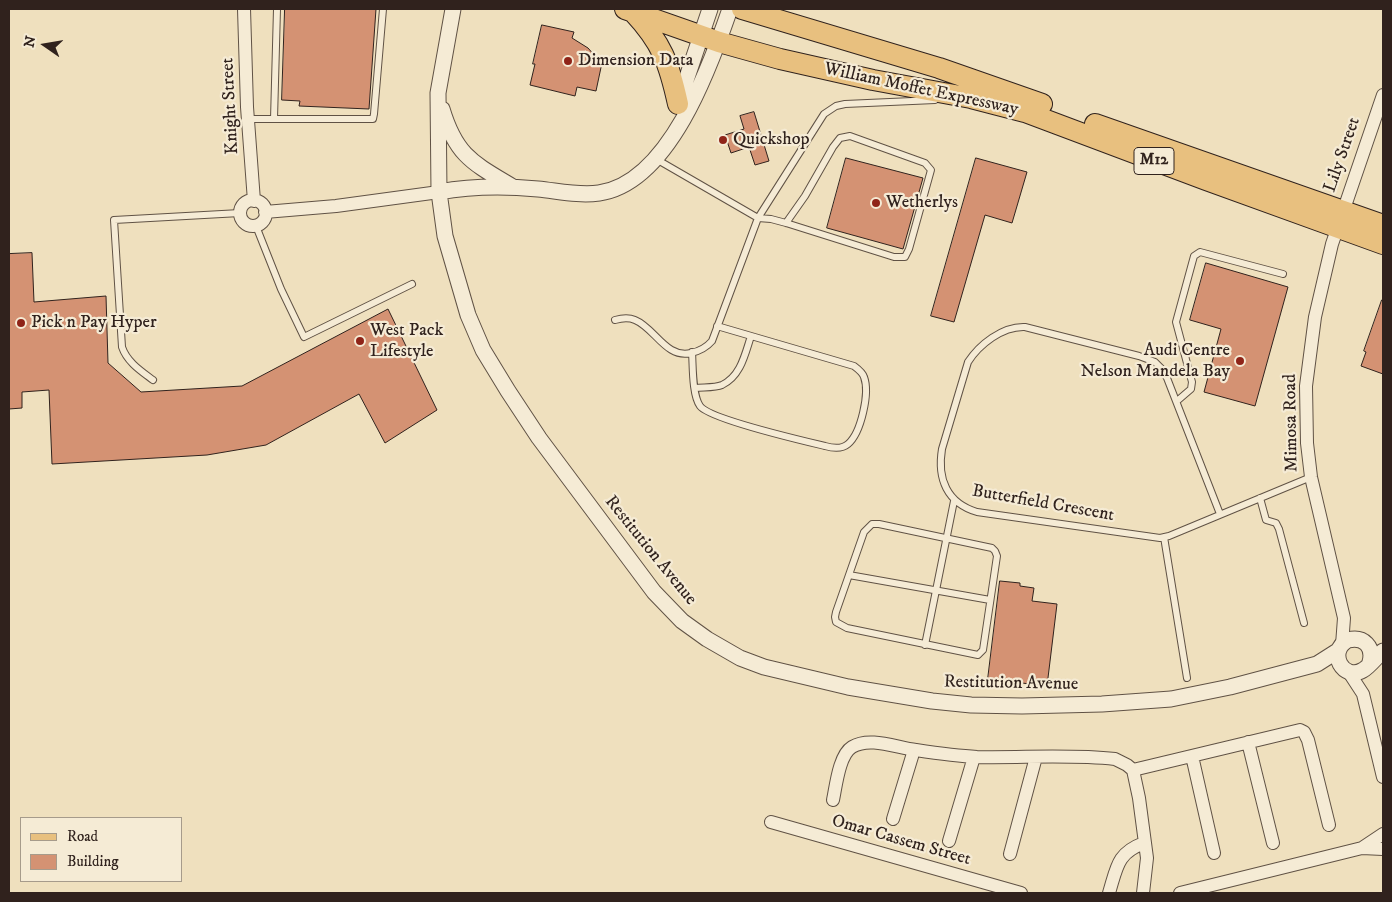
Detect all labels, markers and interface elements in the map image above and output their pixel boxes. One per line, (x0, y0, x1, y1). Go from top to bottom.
north arrow (20, 20, 70, 70)
text: N (20, 34, 40, 49)
place label: Dimension Data (578, 50, 694, 72)
marker: Dimension Data (562, 55, 574, 67)
street label: Knight Street (218, 57, 244, 155)
street label: William Moffet Expressway (822, 59, 1020, 121)
street label: Lily Street (1320, 115, 1366, 195)
place label: Quickshop (733, 129, 810, 151)
marker: Quickshop (717, 134, 729, 146)
road number: M12 (1134, 148, 1174, 175)
place label: Wetherlys (886, 192, 958, 214)
marker: Wetherlys (870, 197, 882, 209)
place label: Pick n Pay Hyper (31, 312, 157, 334)
marker: Pick n Pay Hyper (15, 317, 27, 329)
place label: West Pack Lifestyle (370, 320, 443, 362)
marker: West Pack Lifestyle (354, 335, 366, 347)
place label: Audi Centre Nelson Mandela Bay (1080, 340, 1230, 382)
marker: Audi Centre Nelson Mandela Bay (1234, 355, 1246, 367)
street label: Mimosa Road (1280, 374, 1304, 472)
street label: Butterfield Crescent (970, 481, 1116, 527)
street label: Restitution Avenue (599, 492, 701, 610)
street label: Restitution Avenue (944, 672, 1078, 696)
street label: Omar Cassem Street (829, 811, 973, 871)
legend (20, 817, 182, 882)
text: Road (67, 827, 98, 846)
text: Building (67, 852, 119, 871)

